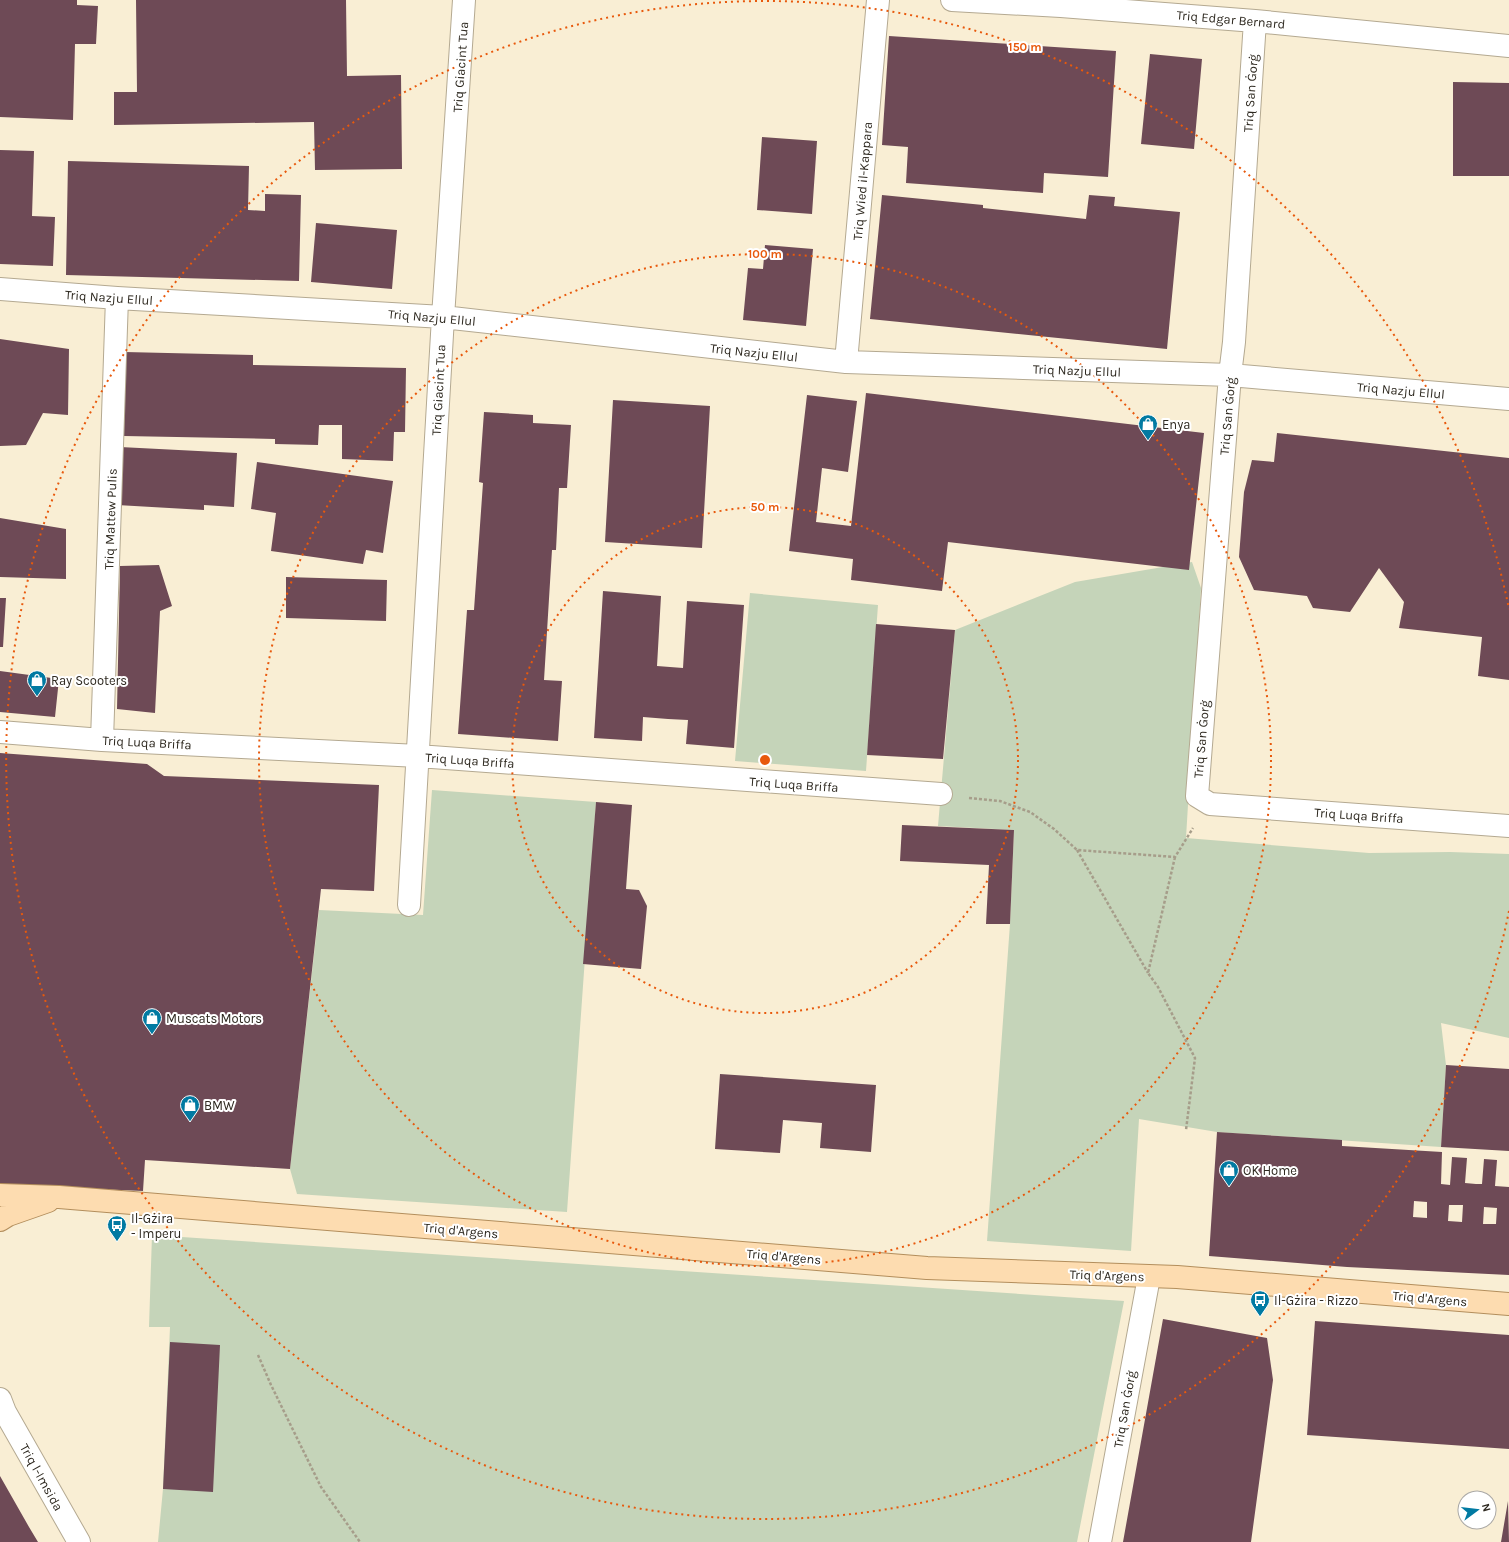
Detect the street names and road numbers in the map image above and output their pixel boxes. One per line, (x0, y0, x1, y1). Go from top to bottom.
street label: Triq Edgar Bernard (1176, 7, 1286, 33)
street label: Triq Giacint Tua (450, 21, 472, 113)
street label: Triq San Ġorġ (1240, 53, 1262, 133)
street label: Triq Wied il-Kappara (850, 121, 876, 241)
street label: Triq Nazju Ellul (64, 287, 153, 309)
street label: Triq Nazju Ellul (387, 306, 477, 330)
street label: Triq Nazju Ellul (709, 340, 799, 366)
street label: Triq Giacint Tua (429, 344, 449, 436)
street label: Triq Nazju Ellul (1033, 361, 1121, 381)
street label: Triq San Ġorġ (1217, 376, 1239, 456)
street label: Triq Nazju Ellul (1356, 379, 1446, 403)
street label: Triq Mattew Pulis (101, 468, 121, 570)
street label: Triq San Ġorġ (1191, 699, 1213, 779)
street label: Triq Luqa Briffa (102, 733, 192, 753)
street label: Triq Luqa Briffa (425, 750, 515, 772)
street label: Triq Luqa Briffa (749, 774, 839, 796)
street label: Triq Luqa Briffa (1314, 805, 1404, 827)
street label: Triq d'Argens (423, 1220, 499, 1242)
street label: Triq d'Argens (746, 1246, 822, 1268)
street label: Triq d'Argens (1069, 1267, 1145, 1285)
street label: Triq d'Argens (1392, 1288, 1468, 1310)
street label: Triq San Ġorġ (1110, 1369, 1140, 1449)
street label: Triq l-Imsida (16, 1441, 66, 1514)

